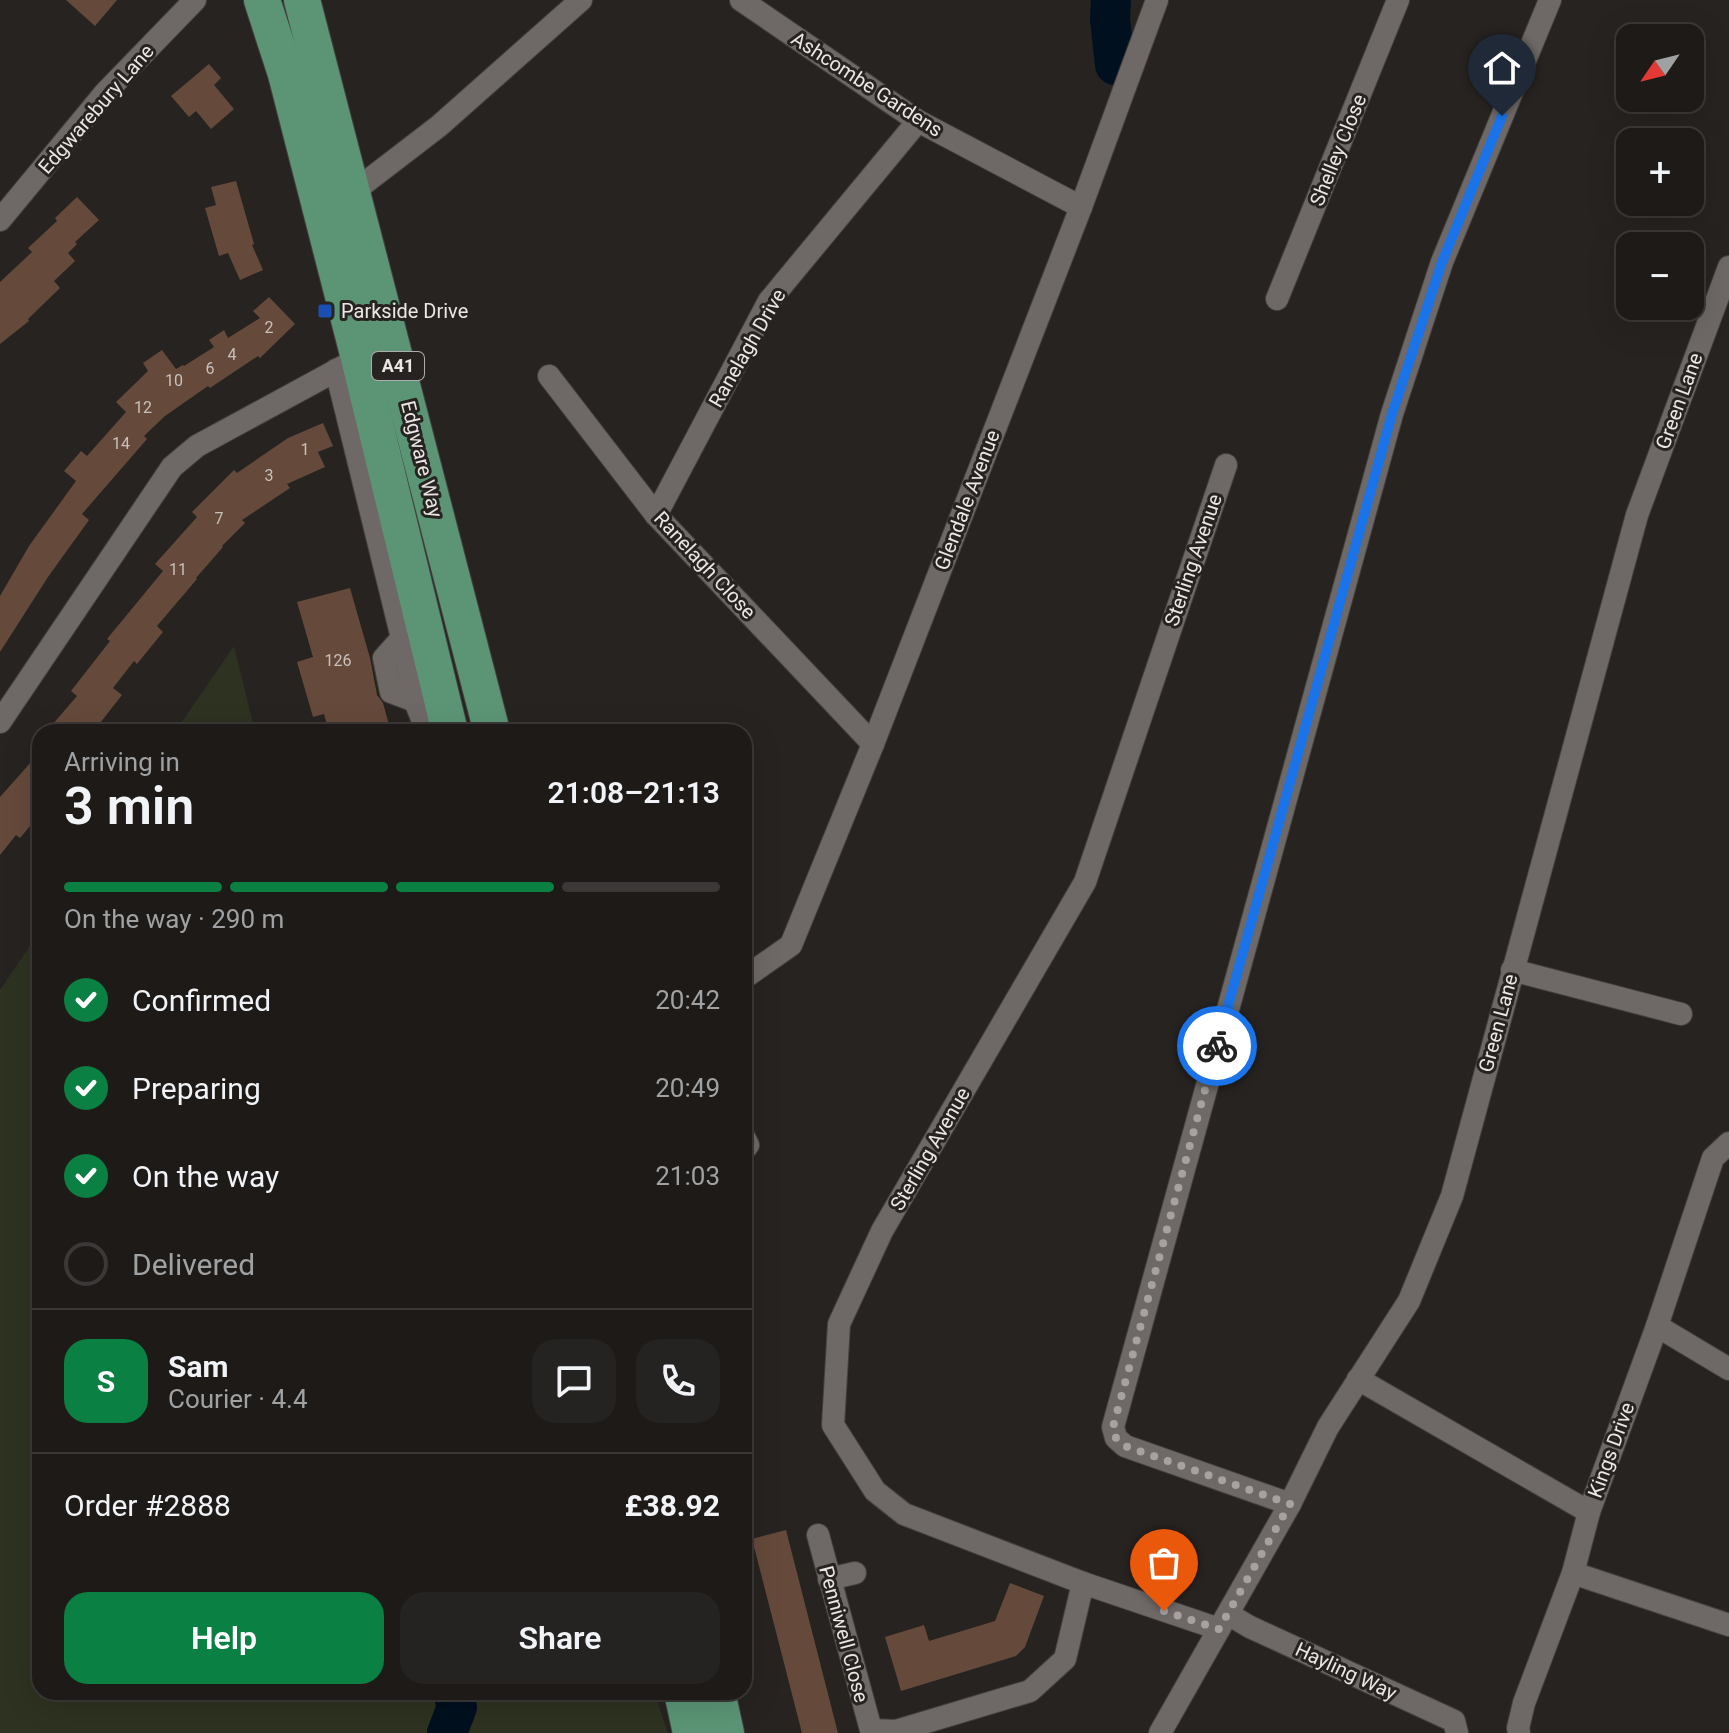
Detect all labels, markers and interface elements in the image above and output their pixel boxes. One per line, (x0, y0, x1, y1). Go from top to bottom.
north arrow (1616, 24, 1704, 112)
map controls (1616, 24, 1704, 320)
street label: Ashcombe Gardens (787, 26, 947, 142)
pin (1468, 34, 1536, 116)
street label: Edgwarebury Lane (33, 39, 159, 179)
icon: home (1480, 46, 1524, 90)
street label: Shelley Close (1305, 91, 1371, 209)
button: + (1616, 128, 1704, 216)
button: − (1616, 232, 1704, 320)
street label: Ranelagh Drive (703, 285, 791, 411)
place label: Parkside Drive (341, 299, 468, 323)
marker: Parkside Drive (316, 302, 334, 320)
house number: 2 (265, 318, 274, 337)
house number: 4 (228, 345, 237, 364)
street label: Green Lane (1650, 350, 1708, 452)
road number: A41 (372, 352, 424, 380)
house number: 6 (206, 359, 215, 378)
house number: 10 (165, 371, 183, 390)
house number: 12 (134, 398, 152, 417)
street label: Edgware Way (396, 398, 448, 520)
street label: Glendale Avenue (929, 427, 1005, 573)
house number: 14 (112, 434, 130, 453)
house number: 1 (301, 440, 310, 459)
house number: 3 (265, 466, 274, 485)
street label: Sterling Avenue (1159, 491, 1227, 629)
street label: Ranelagh Close (649, 506, 761, 624)
house number: 7 (215, 509, 224, 528)
house number: 11 (169, 560, 187, 579)
house number: 126 (325, 651, 351, 670)
text: Arriving in (64, 747, 180, 777)
text: 21:08–21:13 (547, 775, 720, 810)
text: 3 min (64, 776, 194, 837)
text: On the way · 290 m (64, 904, 284, 934)
street label: Green Lane (1473, 971, 1523, 1075)
icon: check (64, 978, 108, 1022)
text: Confirmed (132, 983, 271, 1018)
text: 20:42 (655, 985, 720, 1015)
courier (1177, 1006, 1257, 1086)
icon: bike (1195, 1024, 1239, 1068)
icon: check (64, 1066, 108, 1110)
text: Preparing (132, 1071, 261, 1106)
text: 20:49 (655, 1073, 720, 1103)
street label: Sterling Avenue (885, 1083, 975, 1215)
icon: check (64, 1154, 108, 1198)
text: On the way (132, 1159, 279, 1194)
text: 21:03 (655, 1161, 720, 1191)
text: Delivered (132, 1247, 255, 1282)
button: chat (532, 1339, 616, 1423)
button: phone (636, 1339, 720, 1423)
text: Sam (168, 1349, 229, 1384)
text: S (97, 1364, 115, 1399)
text: Courier · 4.4 (168, 1384, 308, 1414)
street label: Kings Drive (1583, 1399, 1639, 1501)
text: Order #2888 (64, 1488, 231, 1523)
text: £38.92 (625, 1488, 720, 1523)
pin (1130, 1529, 1198, 1611)
icon: bag (1142, 1541, 1186, 1585)
street label: Penniwell Close (814, 1563, 874, 1705)
button: Help (64, 1592, 384, 1684)
button: Share (400, 1592, 720, 1684)
street label: Hayling Way (1292, 1637, 1401, 1705)

